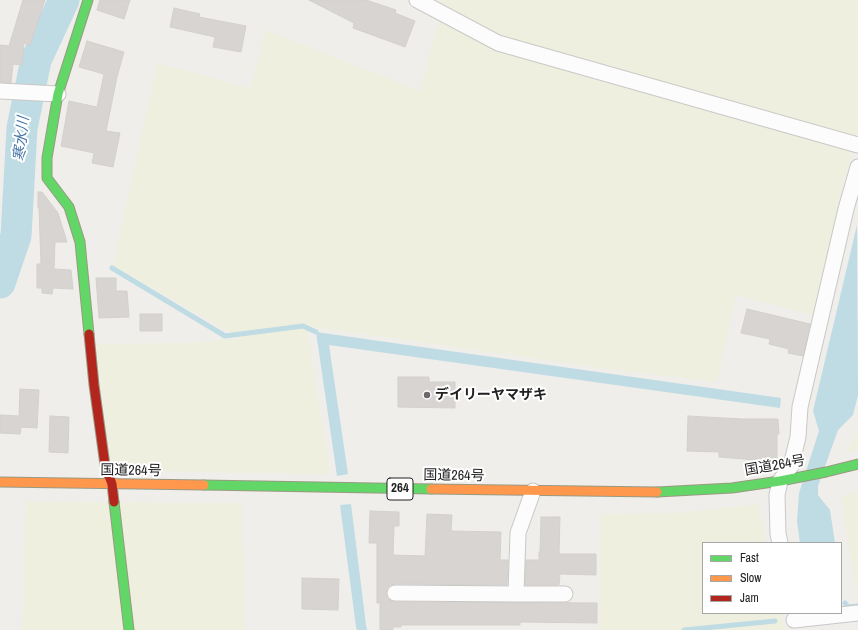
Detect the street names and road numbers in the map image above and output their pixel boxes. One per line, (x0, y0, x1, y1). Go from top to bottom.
street label: 国道264号 (743, 452, 807, 480)
street label: 国道264号 (100, 462, 162, 480)
street label: 国道264号 (423, 467, 485, 485)
road number: 264 (387, 478, 413, 500)

